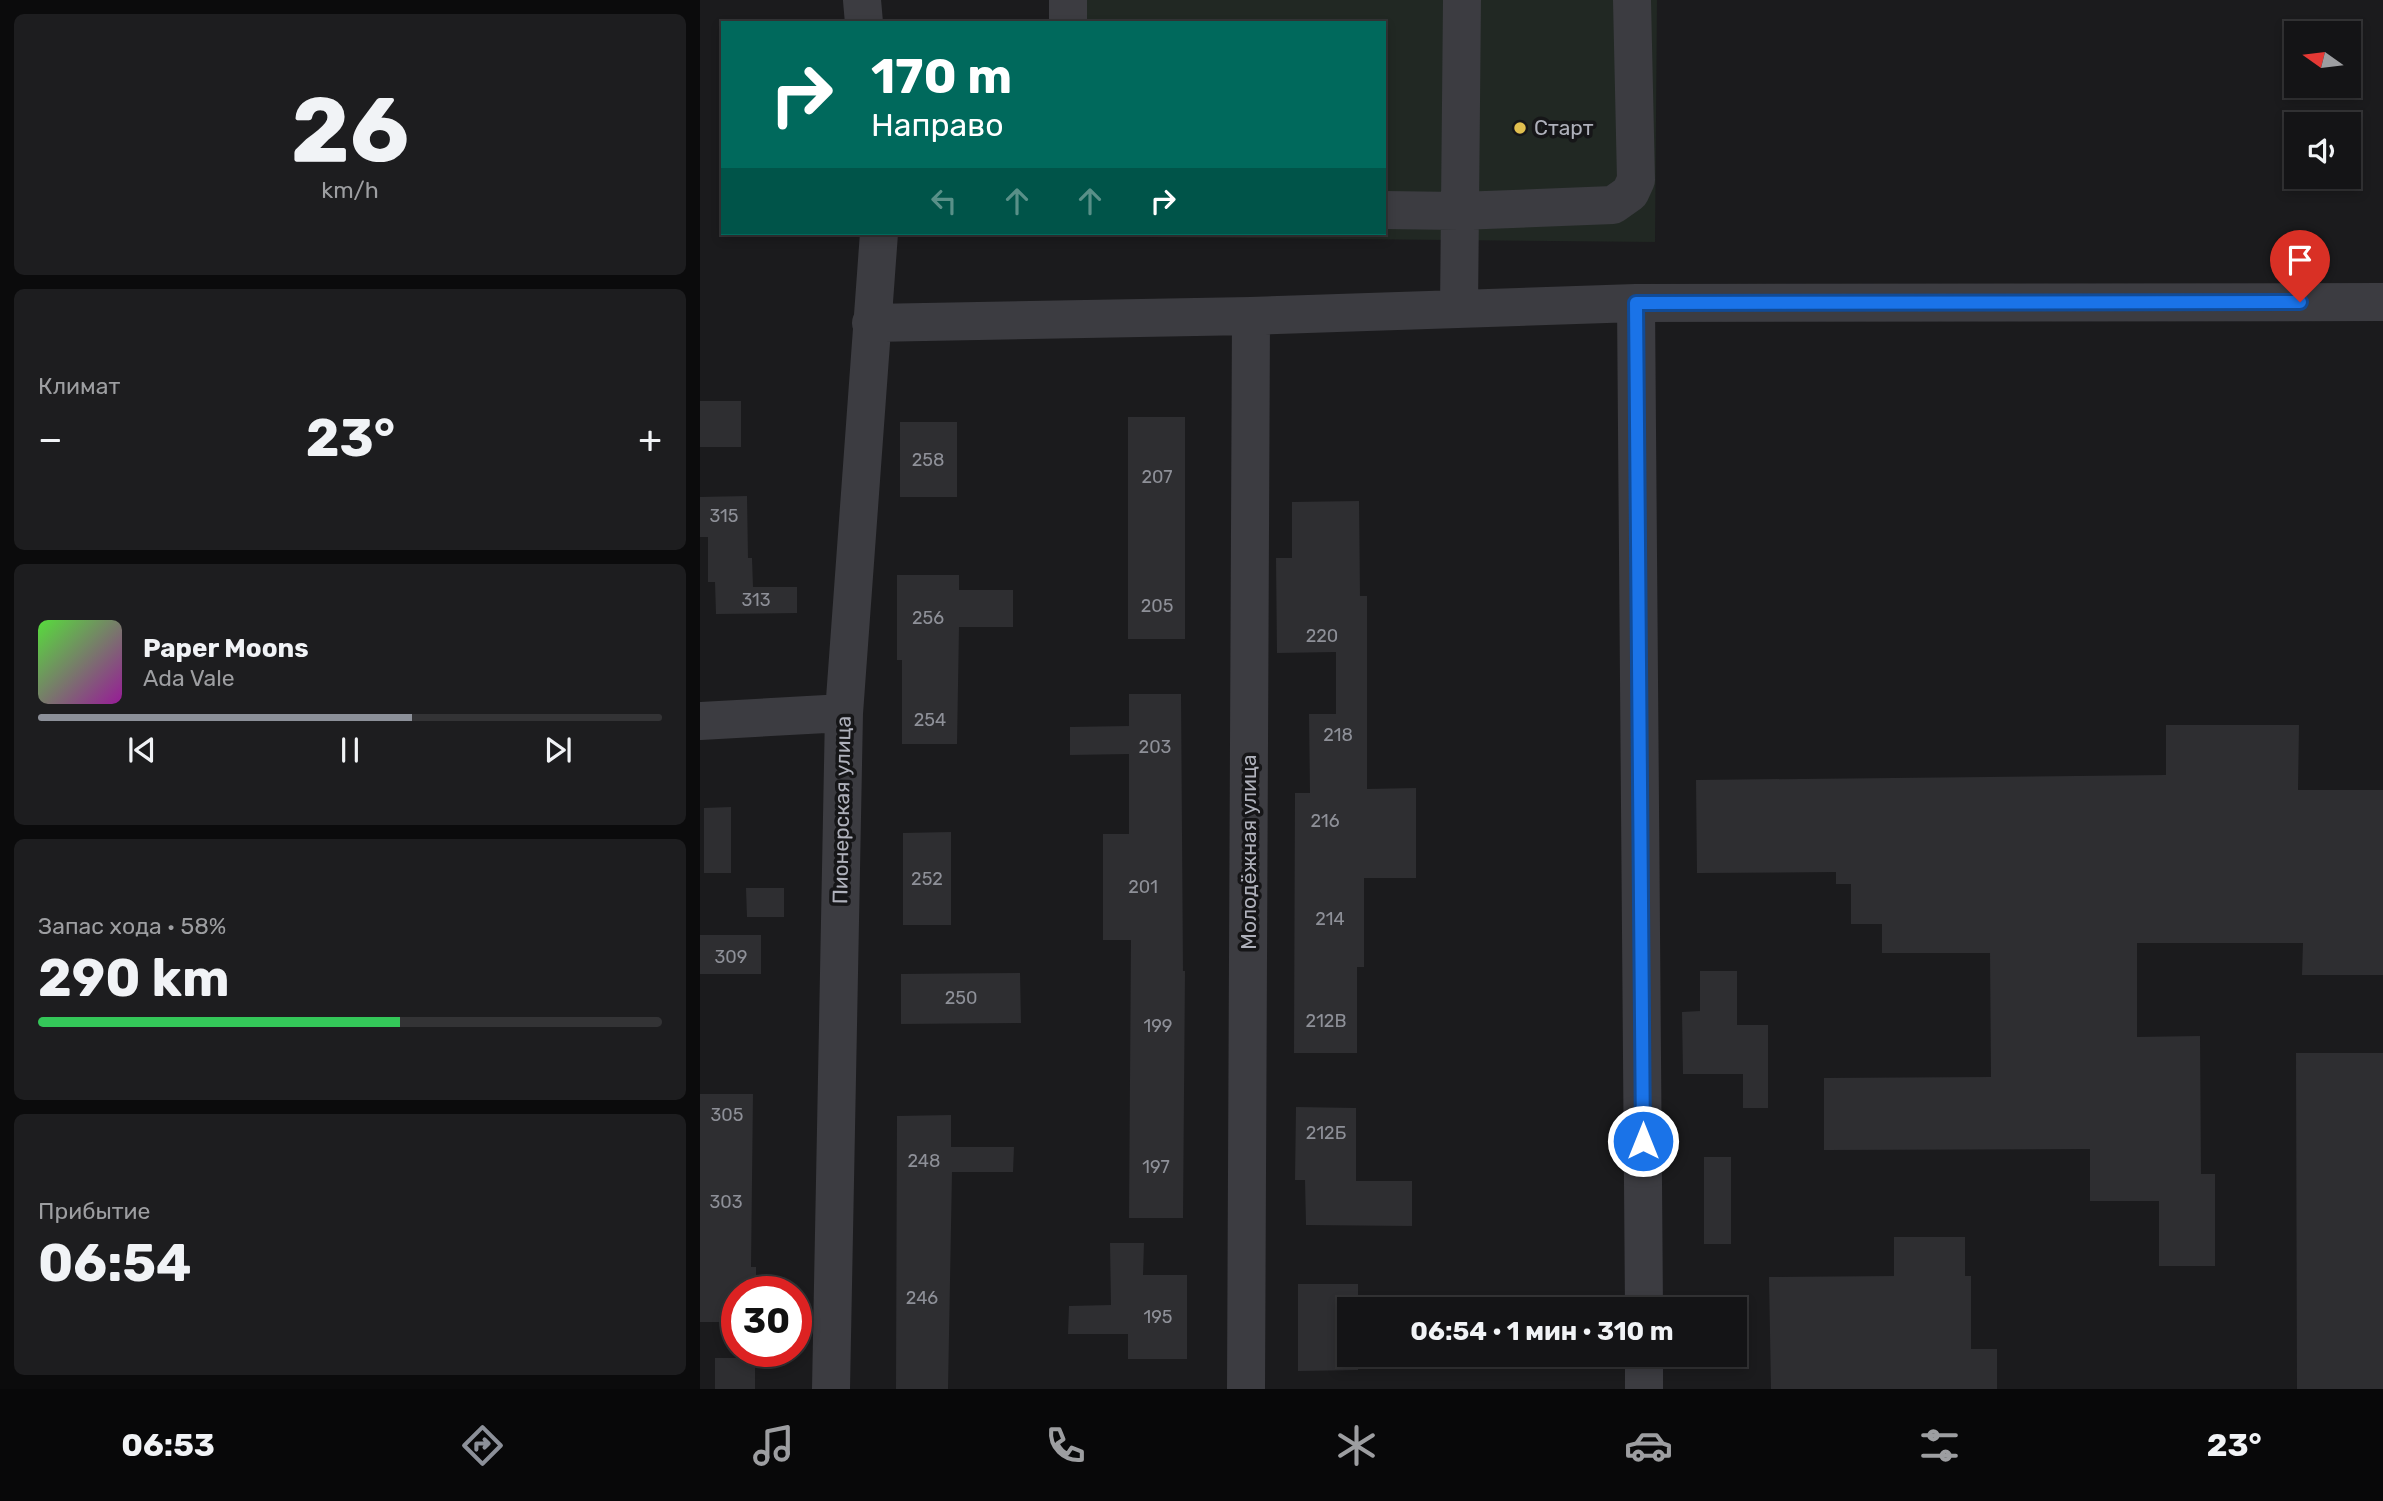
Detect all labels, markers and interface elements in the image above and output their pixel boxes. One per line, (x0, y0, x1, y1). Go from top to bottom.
north arrow (2284, 21, 2361, 98)
map controls (2284, 21, 2361, 189)
text: 170 m (871, 47, 1012, 105)
icon: right (756, 49, 847, 140)
text: 26 (291, 76, 409, 184)
text: Направо (871, 106, 1004, 144)
button: sound (2284, 112, 2361, 189)
place label: Старт (1534, 115, 1594, 140)
marker: Старт (1512, 120, 1528, 136)
text: km/h (321, 176, 379, 204)
icon: left (925, 182, 963, 220)
icon: ahead (998, 182, 1036, 220)
icon: ahead (1071, 182, 1109, 220)
icon: right (1144, 182, 1182, 220)
pin (2270, 230, 2330, 302)
icon: arrive (2281, 241, 2319, 279)
text: Климат (38, 372, 120, 400)
text: 23° (306, 407, 395, 469)
text: − (38, 416, 63, 462)
text: + (638, 416, 662, 462)
house number: 258 (912, 449, 944, 471)
house number: 207 (1141, 466, 1173, 488)
house number: 315 (710, 505, 738, 527)
house number: 313 (741, 589, 771, 611)
house number: 205 (1141, 595, 1173, 617)
house number: 256 (912, 607, 944, 629)
house number: 220 (1306, 625, 1338, 647)
text: Paper Moons (143, 633, 309, 664)
text: Ada Vale (143, 664, 235, 692)
house number: 254 (914, 709, 946, 731)
street label: Пионерская улица (827, 716, 856, 904)
house number: 218 (1323, 724, 1353, 746)
icon: previous (123, 731, 161, 769)
icon: pause (331, 731, 369, 769)
icon: next (539, 731, 577, 769)
house number: 203 (1139, 736, 1171, 758)
street label: Молодёжная улица (1236, 754, 1261, 950)
house number: 216 (1310, 810, 1340, 832)
house number: 252 (911, 868, 943, 890)
house number: 201 (1128, 876, 1158, 898)
house number: 214 (1315, 908, 1345, 930)
text: Запас хода · 58% (38, 912, 226, 940)
house number: 309 (715, 946, 747, 968)
text: 290 km (38, 947, 230, 1009)
house number: 250 (945, 987, 977, 1009)
house number: 212В (1306, 1010, 1346, 1032)
house number: 199 (1143, 1015, 1173, 1037)
house number: 305 (711, 1104, 743, 1126)
position arrow (1606, 1104, 1680, 1178)
house number: 212Б (1306, 1122, 1346, 1144)
house number: 248 (907, 1150, 941, 1172)
house number: 197 (1142, 1156, 1170, 1178)
house number: 303 (709, 1191, 743, 1213)
text: Прибытие (38, 1197, 150, 1225)
text: 06:54 (38, 1232, 192, 1294)
speed limit sign: 30 (721, 1276, 812, 1367)
house number: 246 (906, 1287, 938, 1309)
house number: 195 (1143, 1306, 1173, 1328)
text: 06:54 · 1 мин · 310 m (1410, 1316, 1674, 1347)
icon: directions (458, 1421, 507, 1470)
icon: music (749, 1421, 798, 1470)
icon: phone (1041, 1421, 1090, 1470)
icon: climate (1332, 1421, 1381, 1470)
icon: car (1624, 1421, 1673, 1470)
icon: filters (1915, 1421, 1964, 1470)
text: 06:53 (121, 1426, 215, 1464)
text: 23° (2207, 1426, 2262, 1464)

